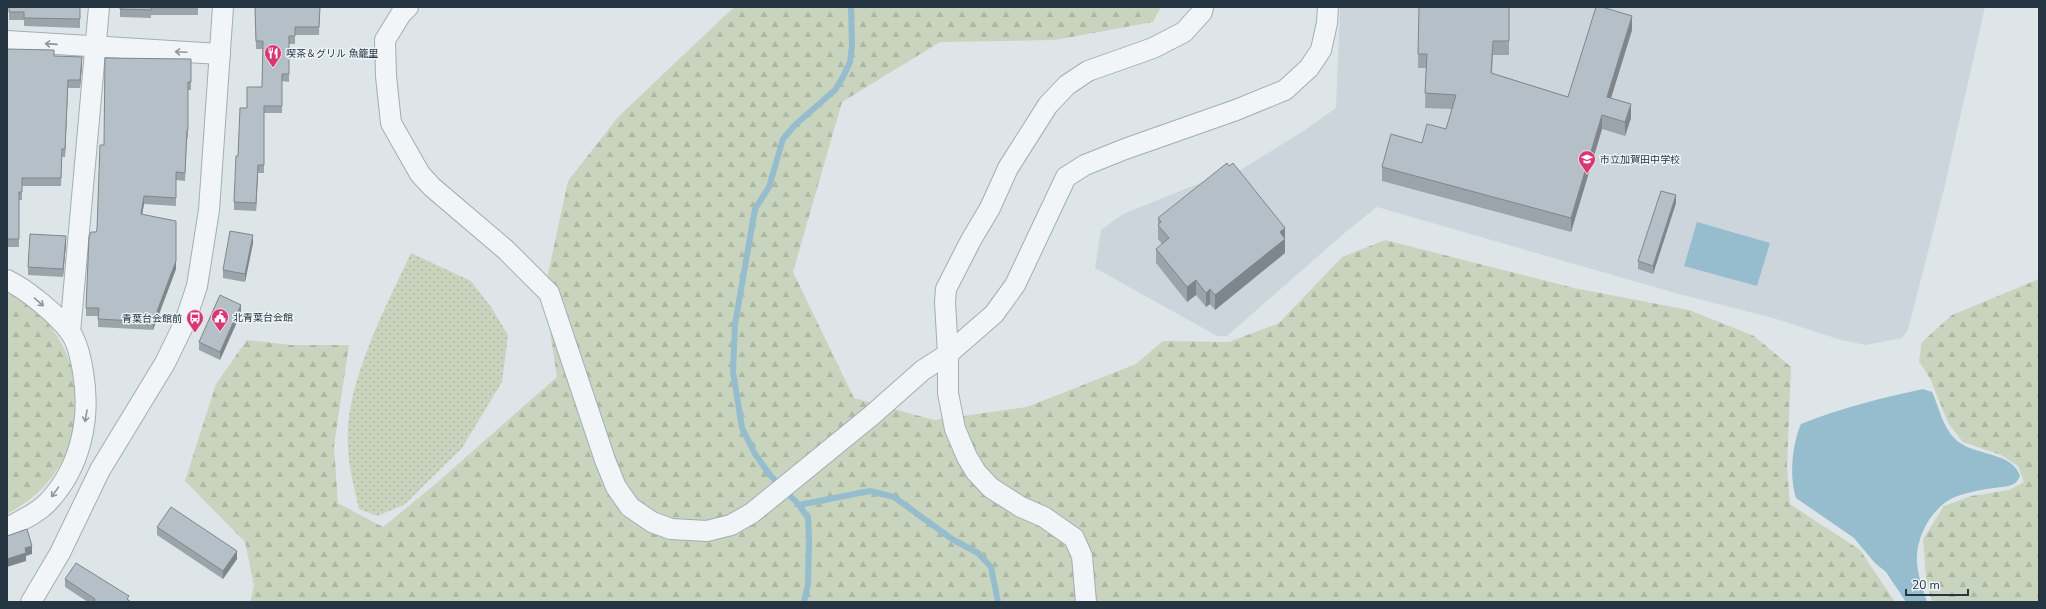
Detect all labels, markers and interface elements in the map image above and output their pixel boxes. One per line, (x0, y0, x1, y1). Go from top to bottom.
one-way arrow (45, 40, 58, 47)
restaurant icon: 喫茶＆グリル 魚籠里 (263, 43, 283, 68)
place label: 喫茶＆グリル 魚籠里 (286, 47, 379, 61)
one-way arrow (175, 48, 188, 55)
school or university icon: 市立加賀田中学校 (1577, 149, 1597, 174)
place label: 市立加賀田中学校 (1600, 153, 1680, 167)
one-way arrow (34, 298, 45, 307)
public building icon: 北青葉台会館 (210, 307, 230, 332)
bus stop icon: 青葉台会館前 (185, 308, 205, 333)
place label: 北青葉台会館 (233, 311, 293, 325)
place label: 青葉台会館前 (122, 312, 182, 326)
one-way arrow (82, 409, 90, 422)
one-way arrow (51, 486, 59, 497)
scale bar (1906, 571, 1968, 597)
text: 20 m (1912, 577, 1940, 593)

